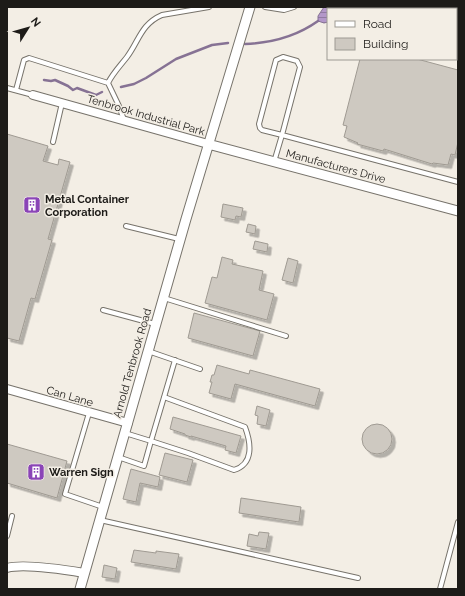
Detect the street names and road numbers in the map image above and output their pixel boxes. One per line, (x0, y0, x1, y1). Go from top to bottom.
street label: Tenbrook Industrial Park (85, 92, 207, 139)
street label: Manufacturers Drive (285, 147, 388, 186)
street label: Arnold Tenbrook Road (111, 307, 154, 419)
street label: Can Lane (45, 384, 95, 409)

